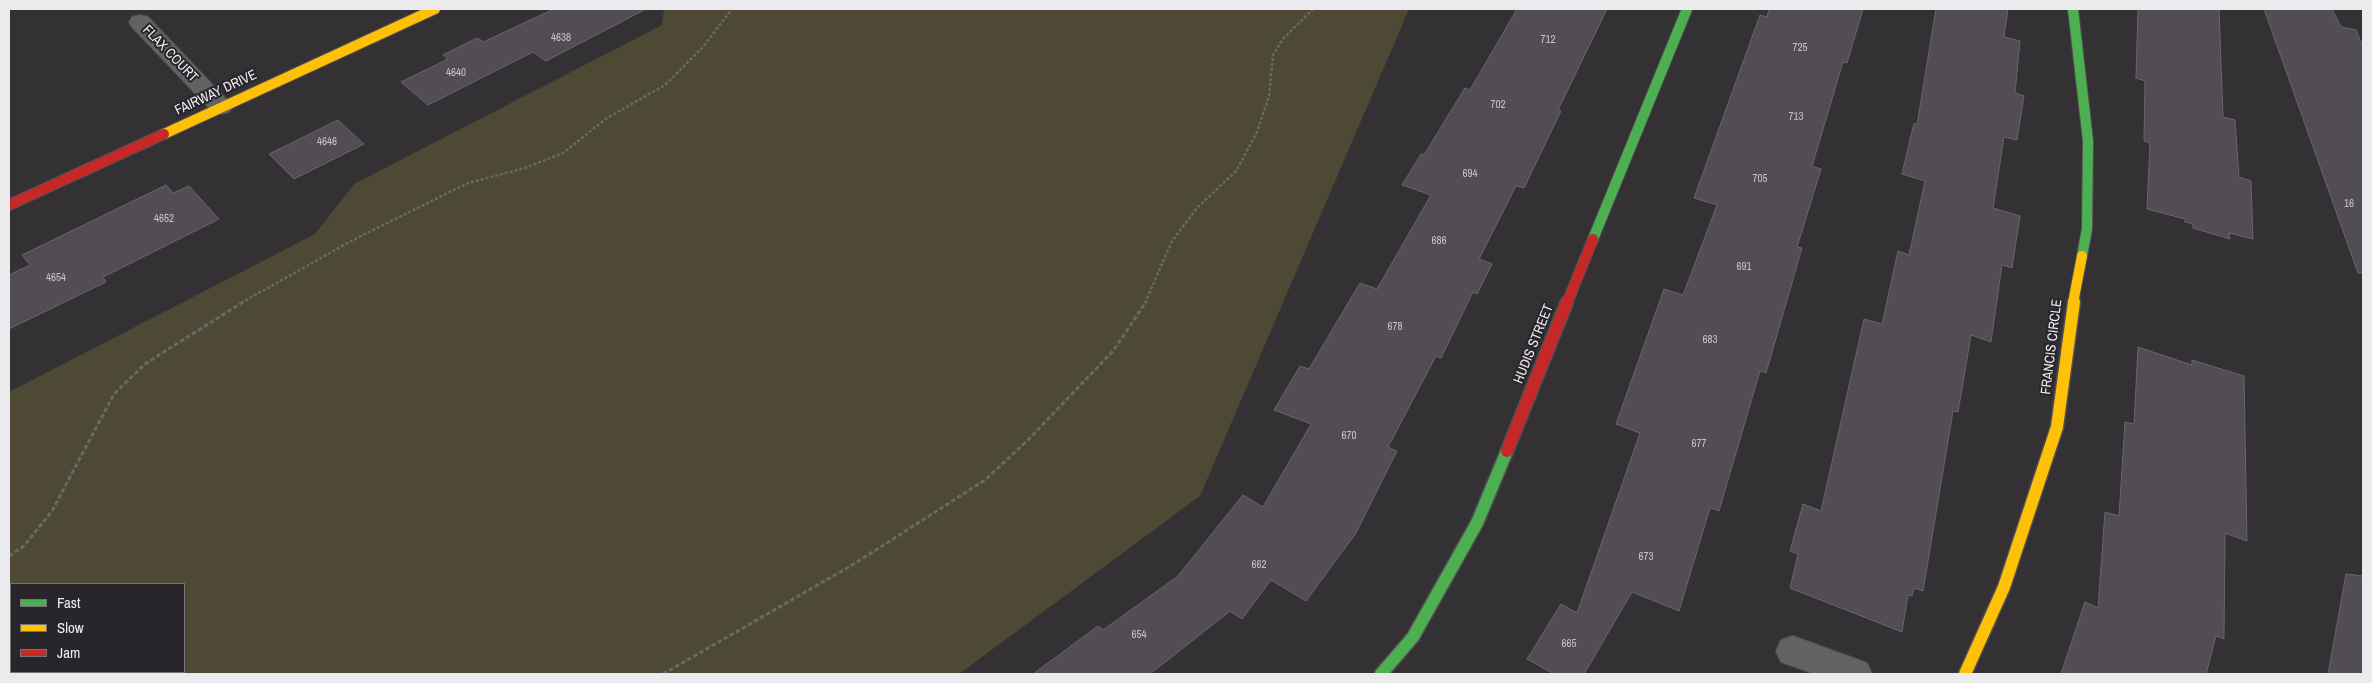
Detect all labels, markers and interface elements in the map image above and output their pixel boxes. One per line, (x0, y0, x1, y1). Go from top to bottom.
street label: FLAX COURT (139, 22, 201, 86)
house number: 4638 (551, 31, 571, 45)
house number: 712 (1540, 33, 1556, 47)
house number: 725 (1792, 41, 1808, 55)
house number: 4640 (446, 66, 466, 80)
street label: FAIRWAY DRIVE (172, 67, 260, 119)
house number: 702 (1490, 98, 1506, 112)
house number: 713 (1788, 110, 1804, 124)
house number: 4646 (317, 135, 337, 149)
house number: 694 (1462, 167, 1478, 181)
house number: 705 (1752, 172, 1768, 186)
house number: 16 (2344, 197, 2354, 211)
house number: 4652 (154, 212, 174, 226)
house number: 686 (1431, 234, 1447, 248)
house number: 691 (1736, 260, 1752, 274)
house number: 4654 (46, 271, 66, 285)
street label: FRANCIS CIRCLE (2038, 298, 2066, 396)
street label: HUDIS STREET (1510, 302, 1558, 386)
house number: 678 (1387, 320, 1403, 334)
house number: 683 (1702, 333, 1718, 347)
house number: 670 (1341, 429, 1357, 443)
house number: 677 (1691, 437, 1707, 451)
house number: 673 (1638, 550, 1654, 564)
house number: 662 (1251, 558, 1267, 572)
legend (10, 583, 185, 673)
text: Fast (57, 592, 80, 613)
text: Slow (57, 617, 84, 638)
house number: 654 (1131, 628, 1147, 642)
house number: 665 (1561, 637, 1577, 651)
text: Jam (57, 642, 80, 663)

